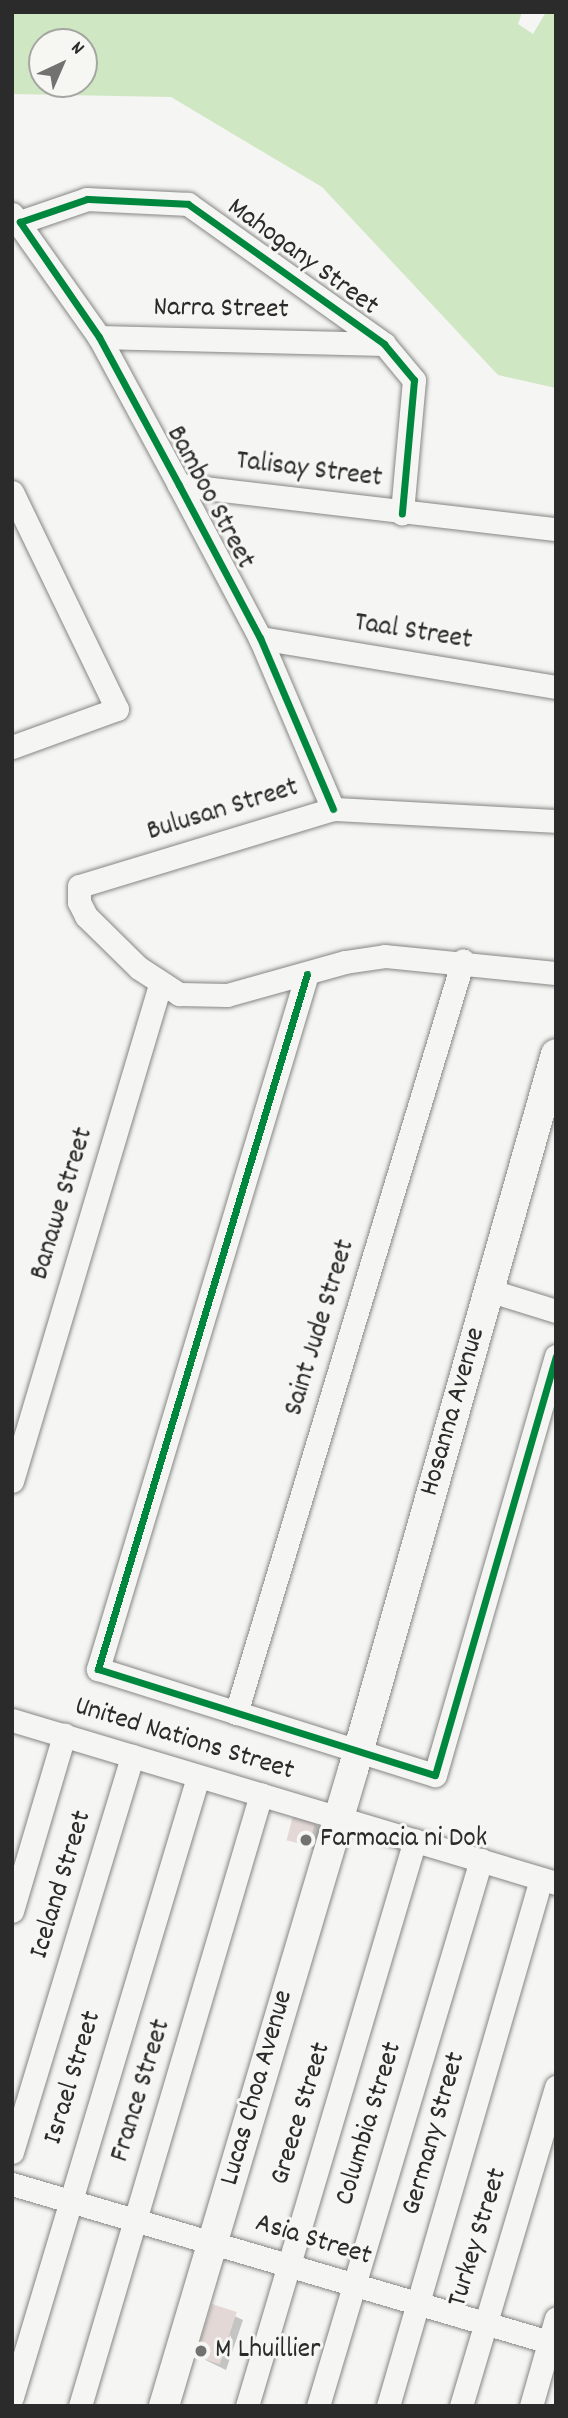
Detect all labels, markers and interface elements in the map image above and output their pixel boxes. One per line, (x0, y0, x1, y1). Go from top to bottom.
north arrow (28, 28, 98, 98)
text: N (64, 36, 89, 62)
street label: Mahogany Street (220, 192, 384, 324)
street label: Narra Street (153, 292, 289, 328)
street label: Bamboo Street (157, 421, 261, 575)
street label: Talisay Street (234, 445, 384, 497)
street label: Taal Street (352, 607, 474, 659)
street label: Bulusan Street (143, 772, 303, 850)
street label: Banawe Street (24, 1124, 102, 1284)
street label: Saint Jude Street (278, 1236, 364, 1420)
street label: Hosanna Avenue (414, 1324, 494, 1500)
street label: United Nations Street (70, 1691, 298, 1789)
street label: Iceland Street (24, 1807, 100, 1963)
place label: Farmacia ni Dok (320, 1823, 487, 1857)
marker: Farmacia ni Dok (298, 1832, 314, 1848)
street label: Lucas Choa Avenue (214, 1987, 302, 2189)
street label: Israel Street (38, 2007, 110, 2149)
street label: France Street (104, 2016, 180, 2166)
street label: Columbia Street (329, 2038, 411, 2210)
street label: Greece Street (264, 2039, 340, 2189)
street label: Germany Street (396, 2049, 474, 2219)
street label: Turkey Street (442, 2165, 516, 2311)
street label: Asia Street (251, 2207, 375, 2275)
place label: M Lhuillier (215, 2334, 320, 2368)
marker: M Lhuillier (193, 2343, 209, 2359)

